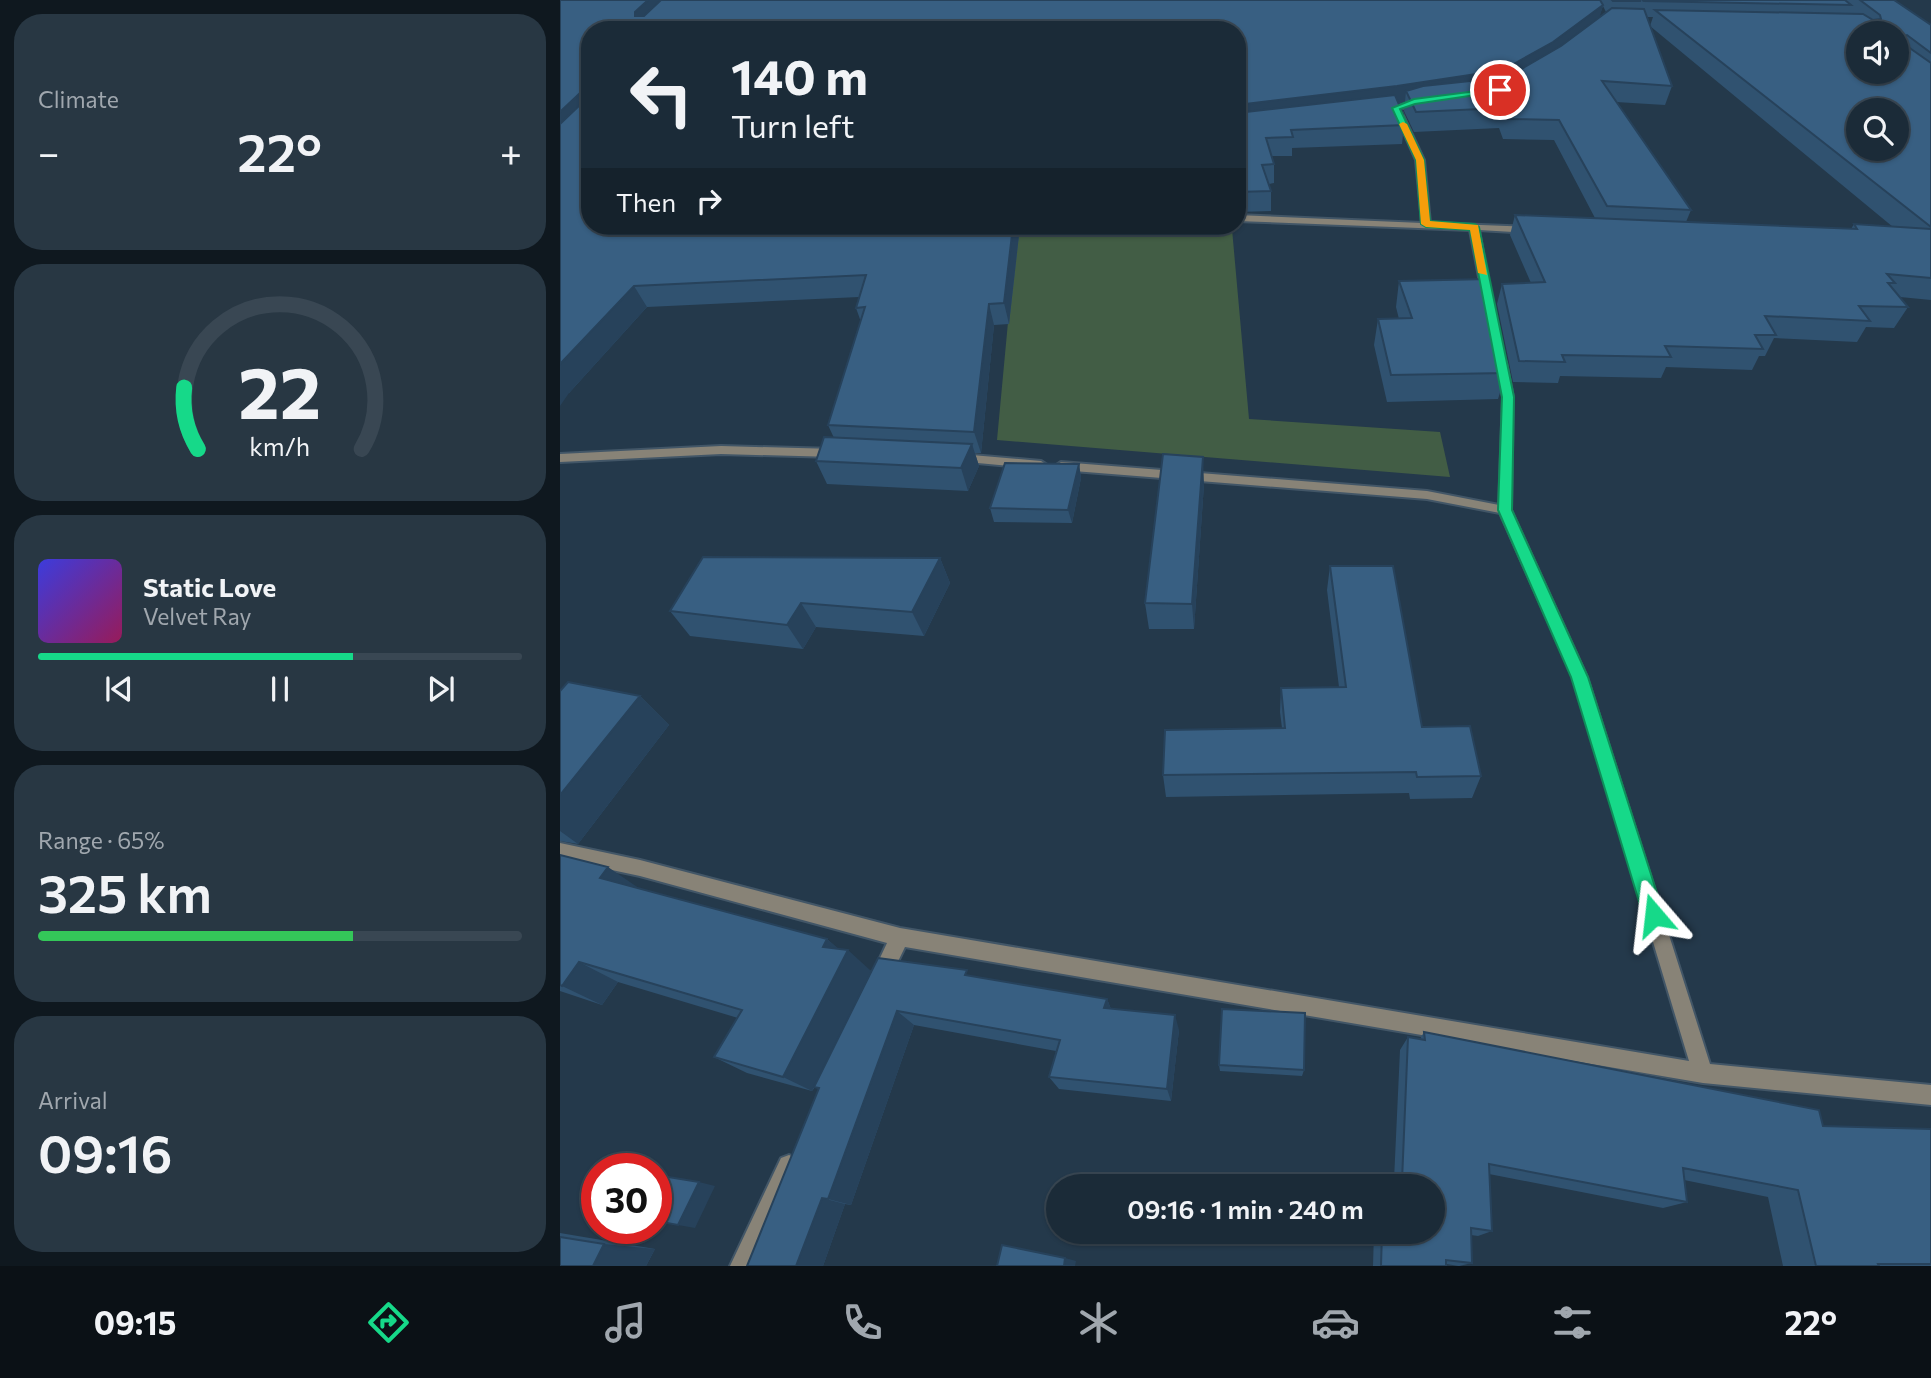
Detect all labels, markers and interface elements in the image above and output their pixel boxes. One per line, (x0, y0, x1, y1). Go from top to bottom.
map controls (1846, 21, 1909, 161)
button: sound (1846, 21, 1909, 84)
text: 140 m (731, 45, 868, 105)
icon: left (616, 49, 707, 140)
pin (1470, 60, 1530, 120)
icon: arrive (1481, 71, 1519, 109)
text: Climate (38, 85, 119, 113)
button: search (1846, 98, 1909, 161)
text: Turn left (731, 105, 855, 145)
text: 22° (237, 119, 322, 183)
text: − (38, 128, 60, 175)
text: + (500, 128, 522, 175)
icon: right (690, 182, 728, 220)
text: Then (616, 186, 676, 217)
text: 22 (239, 345, 321, 434)
text: km/h (250, 430, 310, 460)
text: Static Love (143, 571, 276, 602)
text: Velvet Ray (143, 602, 251, 630)
icon: previous (100, 670, 138, 708)
icon: pause (261, 670, 299, 708)
icon: next (422, 670, 460, 708)
text: Range · 65% (38, 826, 165, 854)
text: 325 km (38, 860, 212, 924)
position arrow (1617, 878, 1691, 952)
text: Arrival (38, 1086, 108, 1114)
text: 09:16 (38, 1120, 173, 1184)
speed limit sign: 30 (581, 1153, 672, 1244)
text: 09:16 · 1 min · 240 m (1127, 1193, 1364, 1224)
icon: directions (364, 1298, 413, 1347)
icon: music (601, 1298, 650, 1347)
icon: phone (838, 1298, 887, 1347)
icon: climate (1074, 1298, 1123, 1347)
icon: car (1311, 1298, 1360, 1347)
icon: filters (1548, 1298, 1597, 1347)
text: 09:15 (94, 1302, 176, 1342)
text: 22° (1784, 1302, 1837, 1342)

